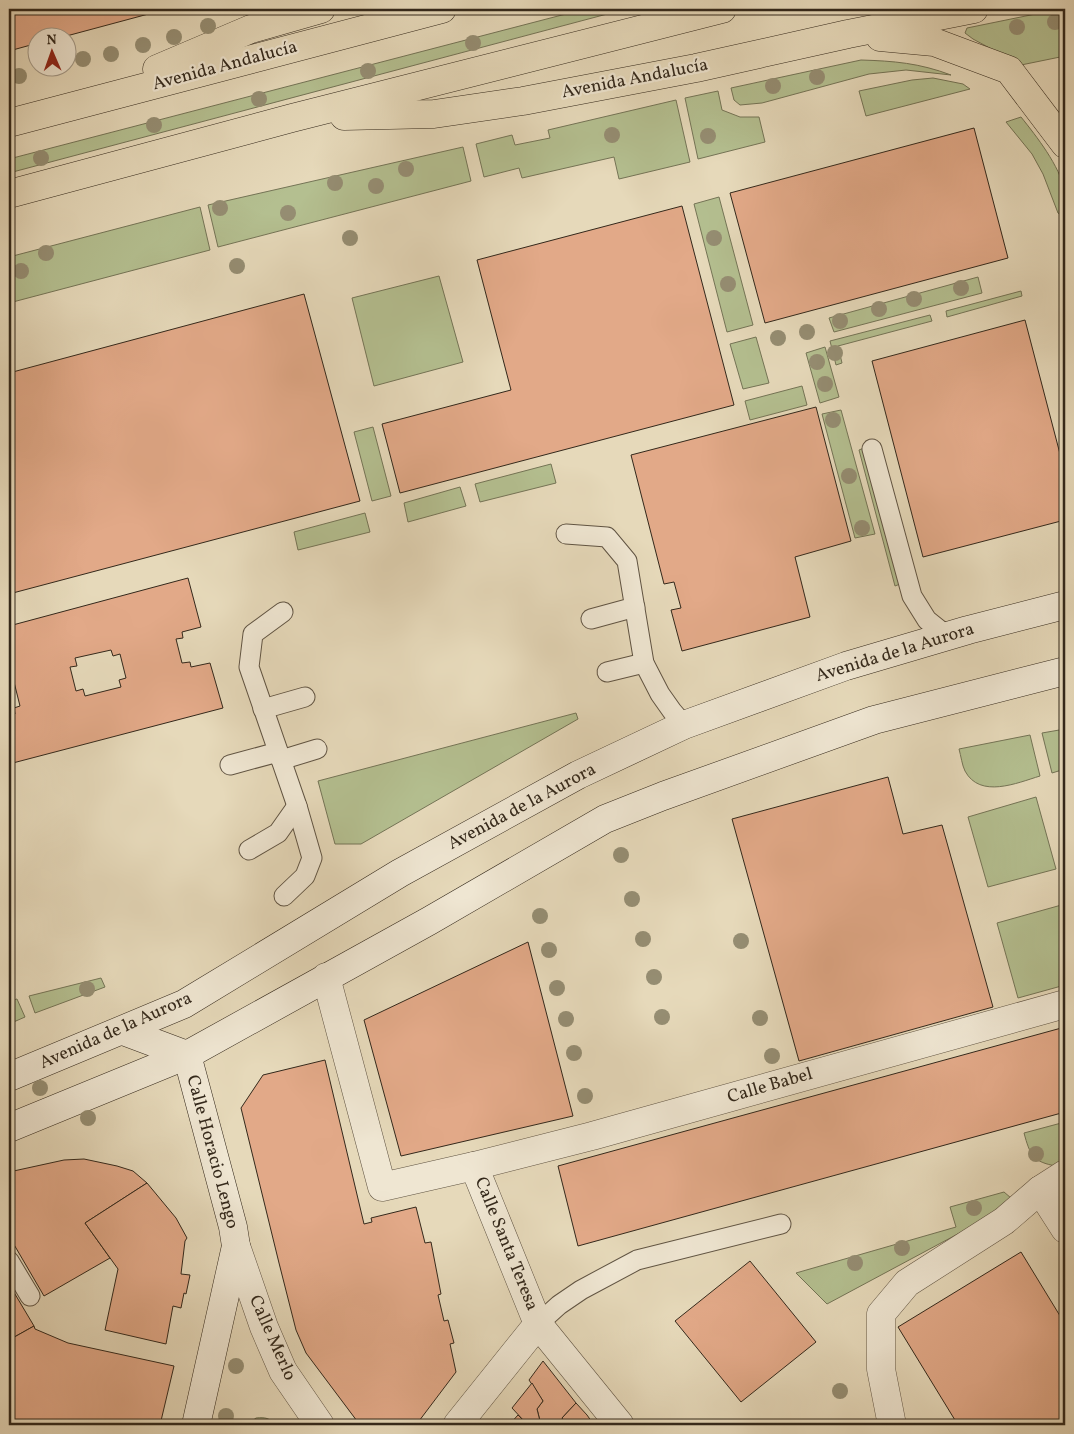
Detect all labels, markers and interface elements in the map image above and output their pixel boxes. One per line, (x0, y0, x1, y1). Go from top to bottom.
north arrow (28, 28, 78, 78)
text: N (46, 31, 57, 50)
street label: Avenida Andalucía (150, 35, 300, 97)
street label: Avenida Andalucía (560, 53, 710, 105)
street label: Avenida de la Aurora (813, 617, 977, 689)
street label: Avenida de la Aurora (443, 757, 601, 857)
street label: Avenida de la Aurora (36, 986, 196, 1076)
street label: Calle Babel (724, 1062, 816, 1110)
street label: Calle Horacio Lengo (179, 1072, 245, 1232)
street label: Calle Santa Teresa (468, 1173, 544, 1315)
street label: Calle Merlo (242, 1291, 302, 1385)

